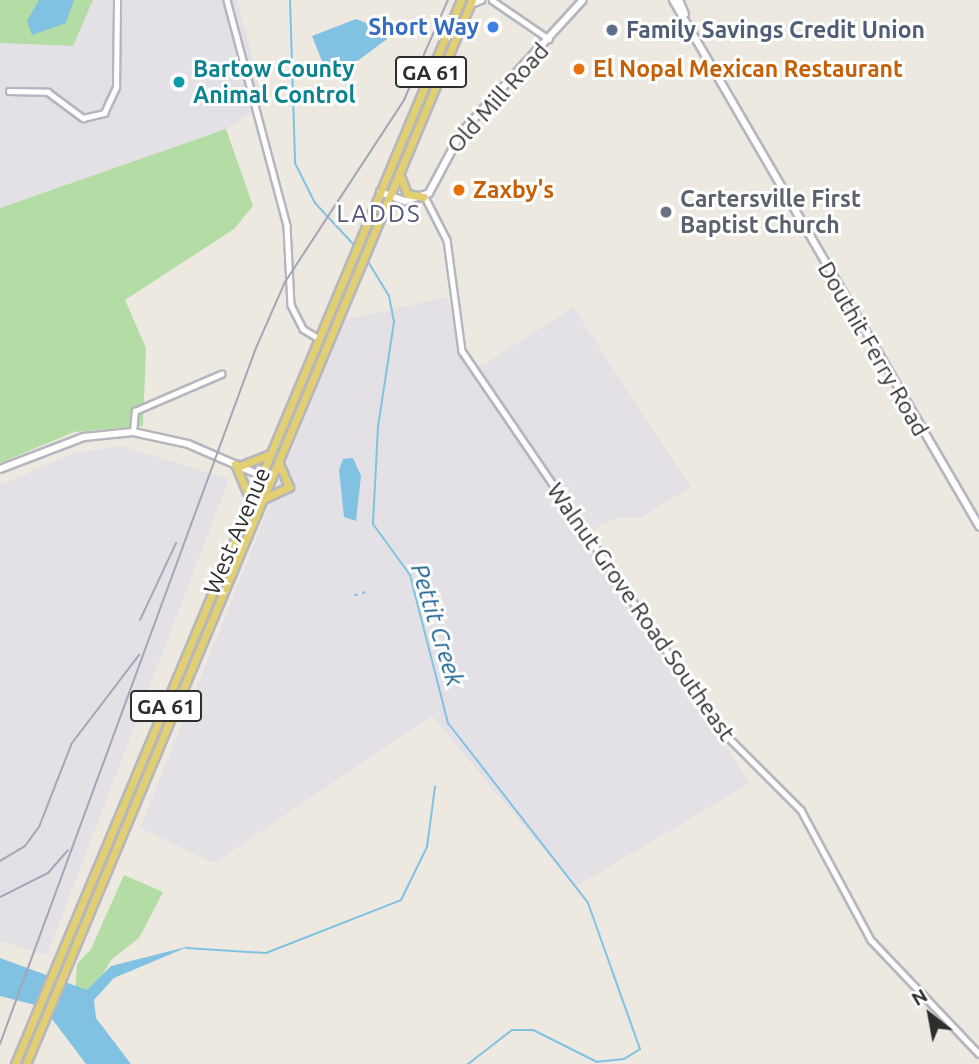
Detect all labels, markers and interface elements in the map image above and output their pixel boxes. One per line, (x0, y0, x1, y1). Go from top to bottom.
place label: Short Way (368, 13, 479, 41)
place label: Family Savings Credit Union (626, 16, 925, 44)
marker: Short Way (485, 19, 501, 35)
marker: Family Savings Credit Union (604, 22, 620, 38)
street label: Old Mill Road (441, 37, 555, 159)
place label: Bartow County Animal Control (193, 55, 356, 109)
road number: GA 61 (394, 55, 468, 90)
place label: El Nopal Mexican Restaurant (593, 55, 903, 83)
marker: El Nopal Mexican Restaurant (571, 61, 587, 77)
marker: Bartow County Animal Control (171, 74, 187, 90)
place label: Zaxby's (473, 176, 554, 204)
marker: Zaxby's (451, 182, 467, 198)
place label: Cartersville First Baptist Church (680, 185, 861, 239)
district label: LADDS (337, 200, 421, 228)
marker: Cartersville First Baptist Church (658, 204, 674, 220)
street label: Douthit Ferry Road (812, 257, 934, 441)
street label: West Avenue (198, 463, 276, 599)
street label: Walnut Grove Road Southeast (541, 478, 741, 746)
water label: Pettit Creek (405, 560, 469, 690)
road number: GA 61 (129, 688, 203, 724)
north arrow (895, 980, 965, 1050)
text: N (907, 984, 931, 1010)

